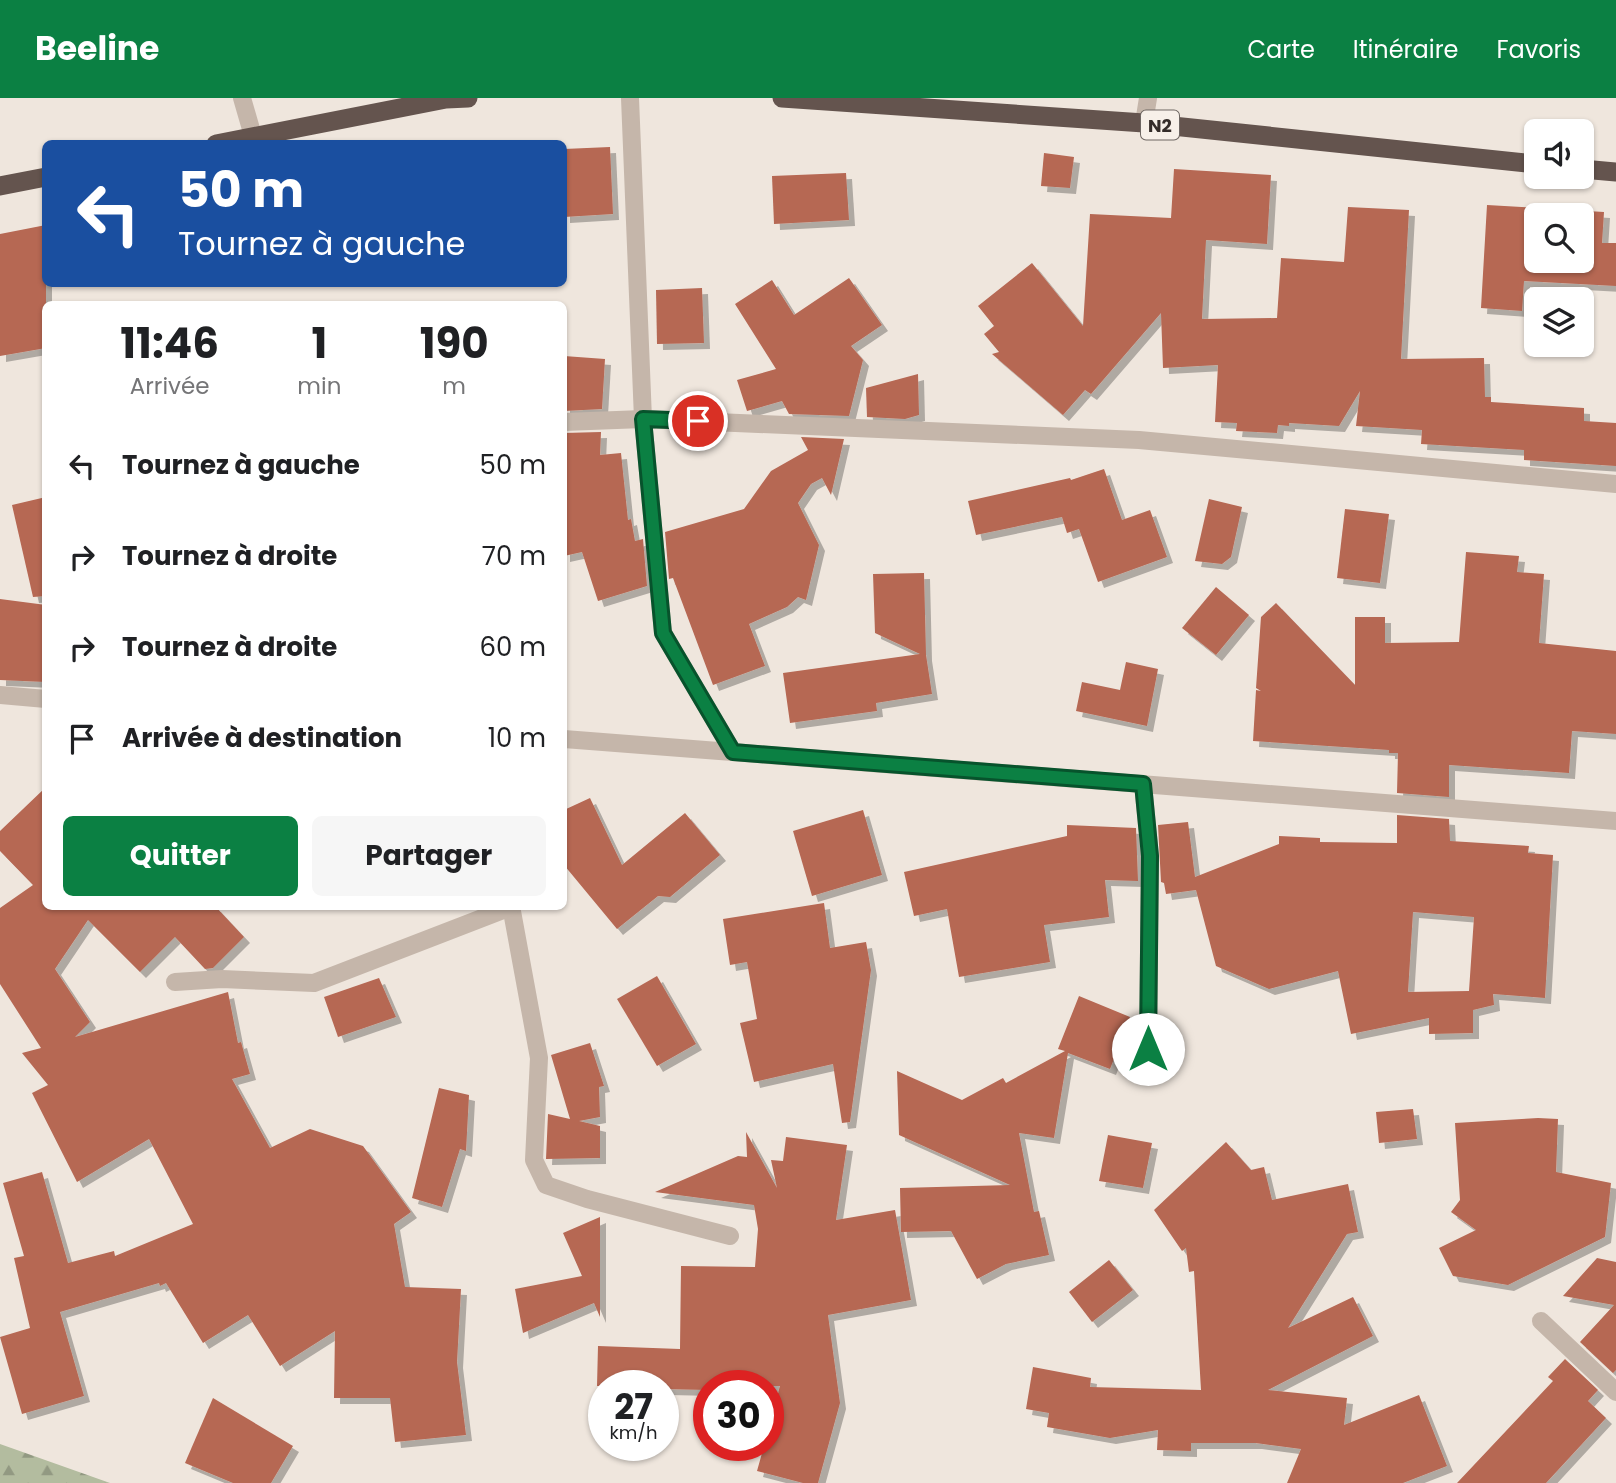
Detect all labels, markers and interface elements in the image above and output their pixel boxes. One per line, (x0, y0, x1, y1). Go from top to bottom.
text: Beeline (35, 25, 159, 72)
text: Carte (1247, 33, 1315, 66)
text: Itinéraire (1353, 33, 1458, 66)
text: Favoris (1496, 33, 1581, 66)
road number: N2 (1141, 110, 1179, 140)
map controls (1524, 119, 1594, 357)
button: sound (1524, 119, 1594, 189)
text: 50 m (178, 156, 304, 224)
icon: left (63, 168, 154, 259)
button: search (1524, 203, 1594, 273)
text: Tournez à gauche (178, 221, 465, 266)
button: layers (1524, 287, 1594, 357)
text: 11:46 (120, 314, 219, 373)
text: 1 (311, 314, 327, 373)
text: 190 (420, 314, 489, 373)
text: Arrivée (130, 370, 210, 402)
text: min (297, 370, 341, 402)
text: m (442, 370, 466, 402)
pin (668, 391, 728, 451)
icon: arrive (679, 402, 717, 440)
icon: left (63, 447, 101, 485)
text: Tournez à gauche (122, 447, 360, 483)
text: 50 m (480, 447, 546, 483)
icon: right (63, 538, 101, 576)
text: Tournez à droite (122, 538, 337, 574)
text: 70 m (482, 538, 546, 574)
icon: right (63, 629, 101, 667)
text: Tournez à droite (122, 629, 337, 665)
text: 60 m (479, 629, 546, 665)
icon: arrive (63, 720, 101, 758)
text: Arrivée à destination (122, 720, 402, 756)
text: 10 m (488, 720, 546, 756)
button: Quitter (63, 816, 298, 896)
button: Partager (312, 816, 546, 896)
position arrow (1111, 1012, 1185, 1086)
speed limit sign: 30 (693, 1370, 784, 1461)
text: 27 (614, 1382, 653, 1431)
text: km/h (610, 1420, 657, 1445)

